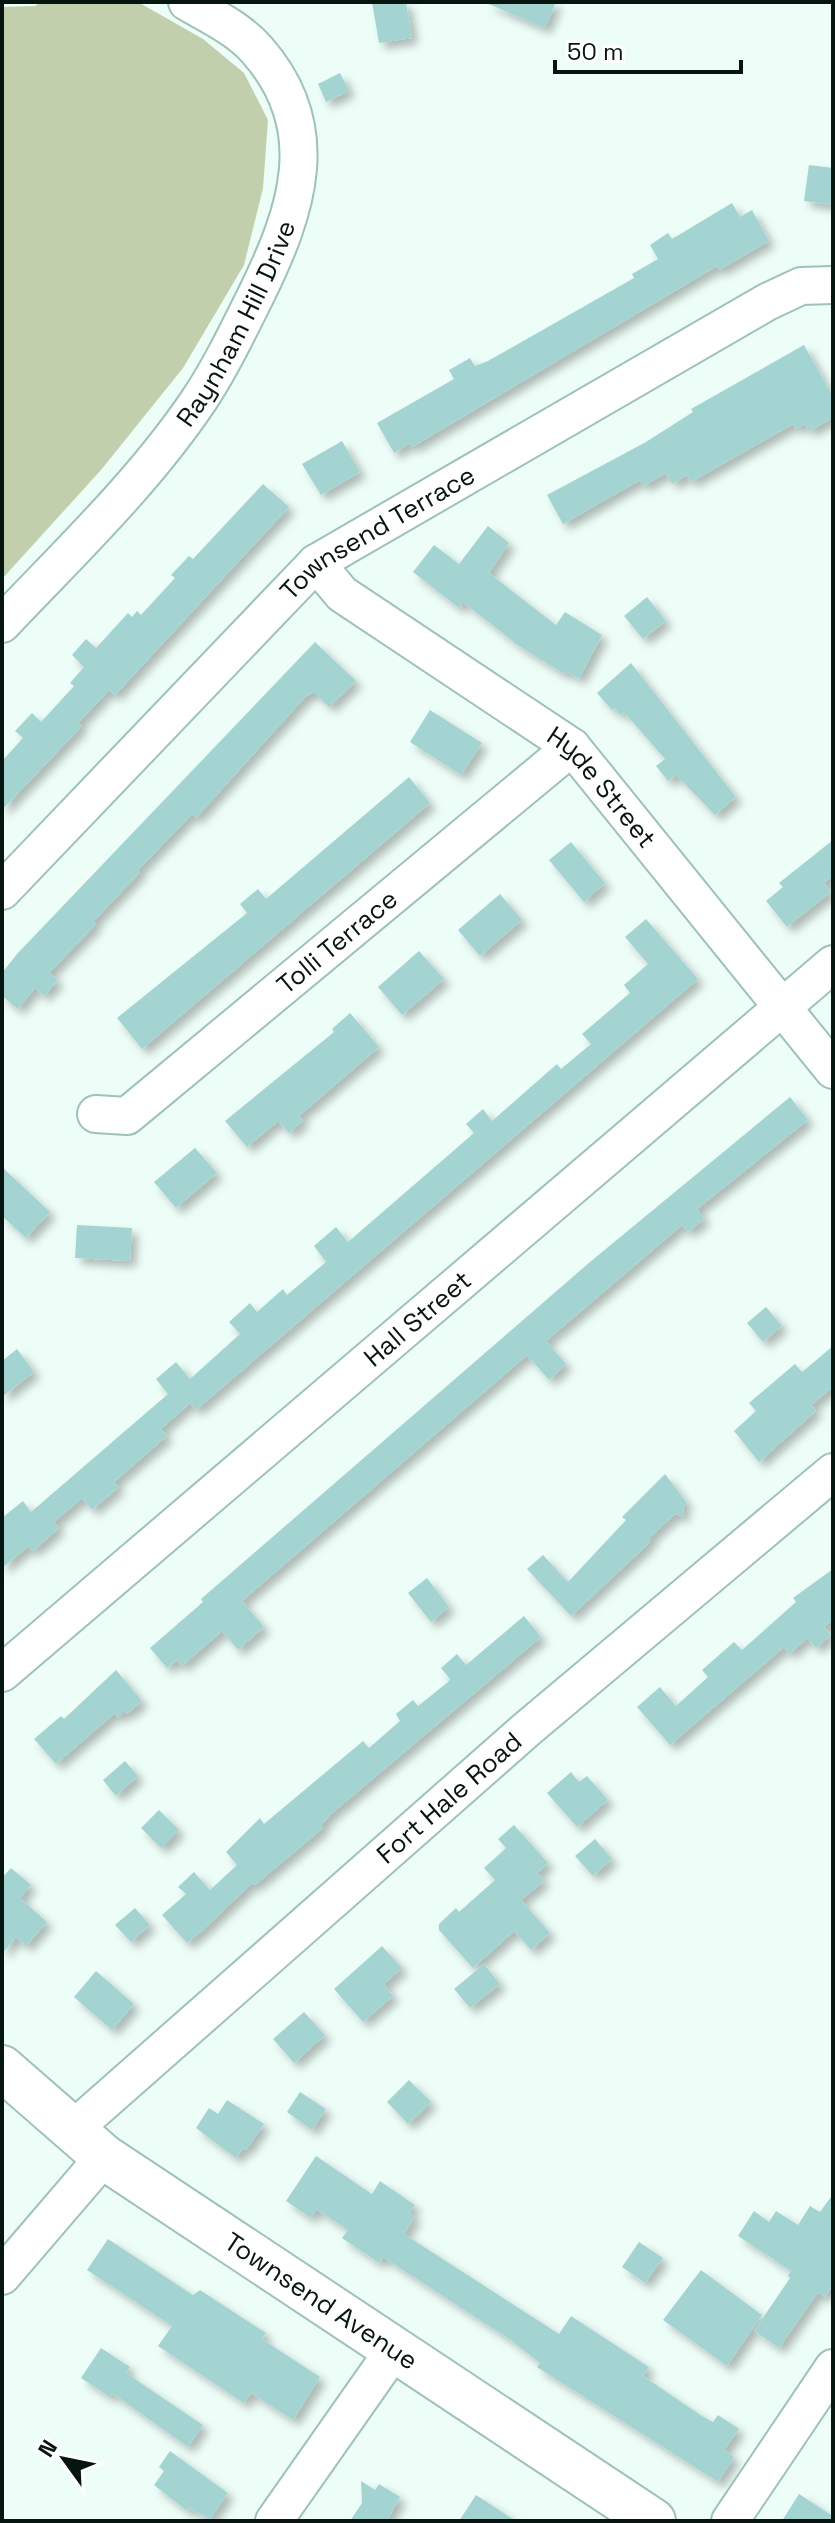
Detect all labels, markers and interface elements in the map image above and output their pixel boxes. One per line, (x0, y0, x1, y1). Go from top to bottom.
scale bar (555, 24, 741, 74)
text: 50 m (567, 36, 624, 67)
street label: Raynham Hill Drive (169, 216, 303, 433)
street label: Townsend Terrace (273, 458, 481, 607)
street label: Hyde Street (541, 718, 664, 855)
street label: Tolli Terrace (270, 882, 404, 1002)
street label: Hall Street (357, 1263, 478, 1374)
street label: Fort Hale Road (369, 1725, 529, 1871)
street label: Townsend Avenue (218, 2225, 425, 2377)
north arrow (24, 2419, 104, 2499)
text: N (31, 2434, 63, 2462)

